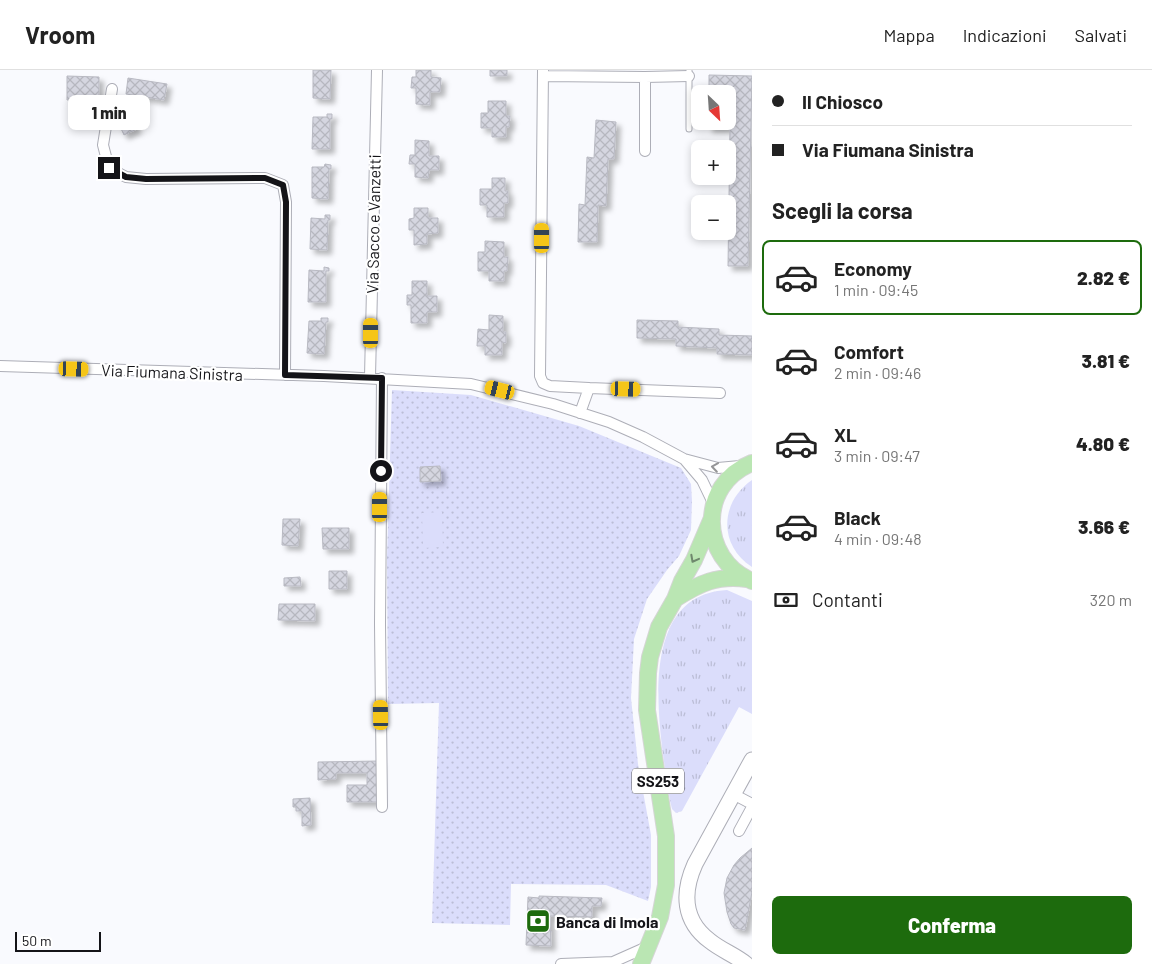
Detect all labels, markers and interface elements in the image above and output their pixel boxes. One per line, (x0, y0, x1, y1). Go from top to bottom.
text: Vroom (25, 20, 95, 49)
text: Mappa (884, 24, 935, 46)
text: Indicazioni (963, 24, 1047, 46)
text: Salvati (1075, 24, 1127, 46)
north arrow (691, 85, 736, 130)
map controls (691, 85, 736, 240)
text: Il Chiosco (802, 90, 883, 113)
callout: 1 min (68, 96, 150, 131)
text: 1 min (91, 103, 127, 122)
text: Via Fiumana Sinistra (802, 138, 974, 161)
button: + (691, 140, 736, 185)
street label: Via Sacco e Vanzetti (362, 154, 384, 294)
route end (98, 157, 120, 179)
button: − (691, 195, 736, 240)
text: Scegli la corsa (772, 197, 913, 223)
car (534, 223, 549, 253)
icon: car (774, 255, 819, 300)
text: Economy (834, 257, 912, 280)
text: 2.82 € (1077, 266, 1130, 289)
text: 1 min · 09:45 (834, 280, 918, 299)
car (363, 318, 378, 348)
icon: car (774, 338, 819, 383)
text: Comfort (834, 340, 904, 363)
text: 3.81 € (1082, 349, 1130, 372)
street label: Via Fiumana Sinistra (101, 360, 243, 384)
car (58, 361, 89, 377)
text: 2 min · 09:46 (834, 363, 921, 382)
car (483, 379, 516, 401)
car (610, 381, 641, 397)
icon: car (774, 421, 819, 466)
text: XL (834, 423, 857, 446)
text: 4.80 € (1076, 432, 1130, 455)
text: 3 min · 09:47 (834, 446, 920, 465)
route start (370, 460, 392, 482)
one-way arrow (710, 462, 718, 473)
car (372, 492, 387, 522)
icon: car (774, 504, 819, 549)
text: Black (834, 506, 881, 529)
text: 3.66 € (1078, 515, 1130, 538)
text: 4 min · 09:48 (834, 529, 922, 548)
one-way arrow (690, 553, 700, 562)
icon: cash (772, 586, 800, 614)
text: Contanti (812, 588, 883, 611)
text: 320 m (1090, 590, 1132, 609)
car (373, 700, 388, 730)
road number: SS253 (632, 768, 684, 794)
button: Conferma (772, 896, 1132, 954)
bank icon: Banca di Imola (525, 908, 551, 934)
place label: Banca di Imola (556, 912, 658, 931)
scale bar (15, 929, 101, 952)
text: 50 m (22, 932, 51, 949)

